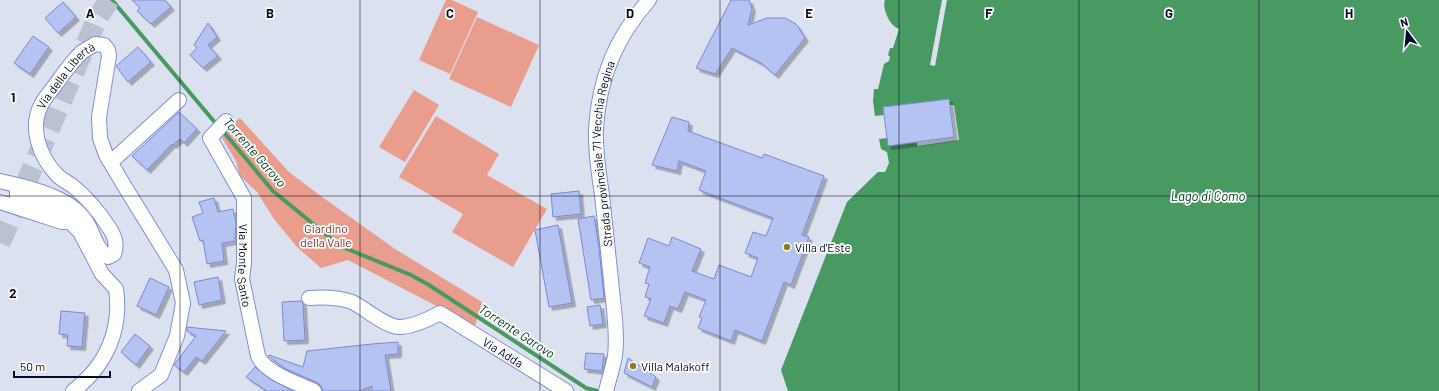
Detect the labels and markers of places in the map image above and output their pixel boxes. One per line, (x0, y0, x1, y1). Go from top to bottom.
place label: Villa d'Este (795, 240, 851, 254)
marker: Villa d'Este (782, 242, 792, 252)
place label: Villa Malakoff (641, 359, 710, 373)
marker: Villa Malakoff (628, 361, 638, 371)

